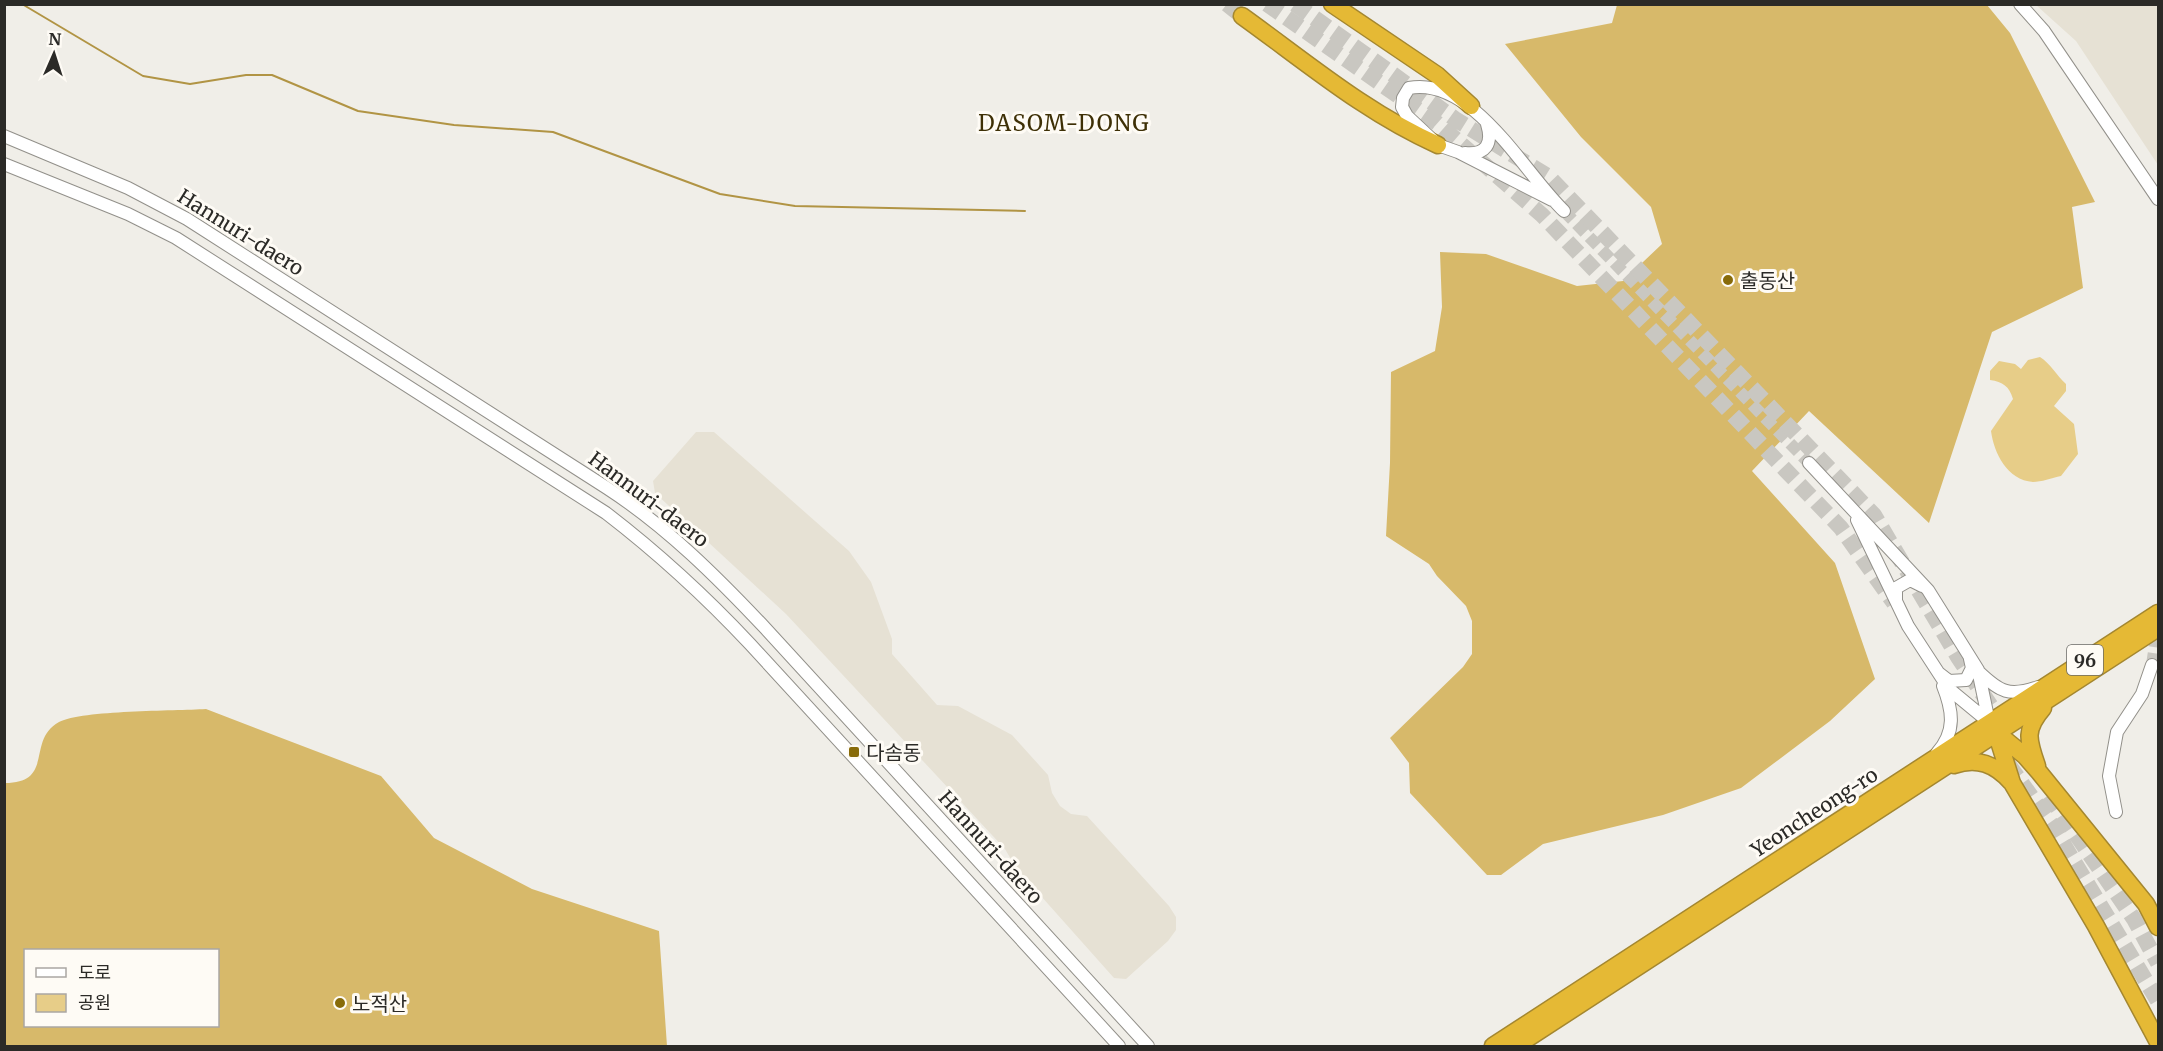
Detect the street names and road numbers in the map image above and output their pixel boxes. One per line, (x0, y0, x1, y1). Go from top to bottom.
street label: Hannuri-daero (173, 183, 309, 281)
street label: Hannuri-daero (584, 446, 714, 552)
road number: 96 (2067, 645, 2103, 675)
street label: Yeoncheong-ro (1745, 761, 1882, 863)
street label: Hannuri-daero (934, 785, 1049, 909)

